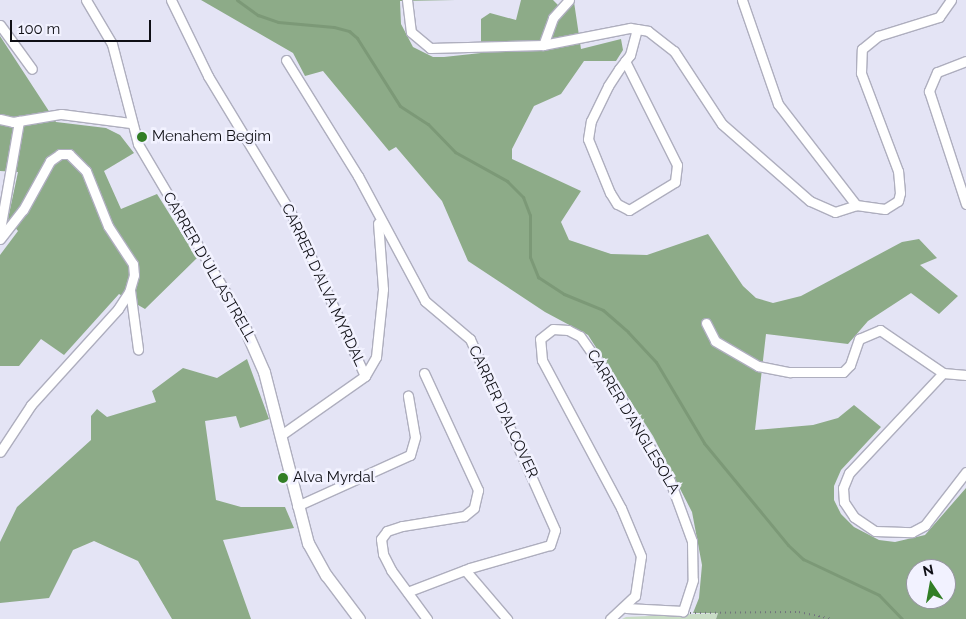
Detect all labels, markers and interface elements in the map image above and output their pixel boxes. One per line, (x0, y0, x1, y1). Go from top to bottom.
scale bar (12, 10, 154, 42)
text: 100 m (18, 20, 60, 38)
place label: Menahem Begim (152, 128, 271, 146)
marker: Menahem Begim (136, 131, 148, 143)
street label: CARRER D'ULLASTRELL (159, 189, 259, 345)
street label: CARRER D'ALVA MYRDAL (277, 201, 369, 369)
street label: CARRER D'ALCOVER (464, 343, 542, 481)
street label: CARRER D'ANGLESOLA (583, 347, 683, 497)
place label: Alva Myrdal (293, 469, 375, 487)
marker: Alva Myrdal (277, 472, 289, 484)
north arrow (906, 559, 956, 609)
text: N (921, 561, 935, 579)

